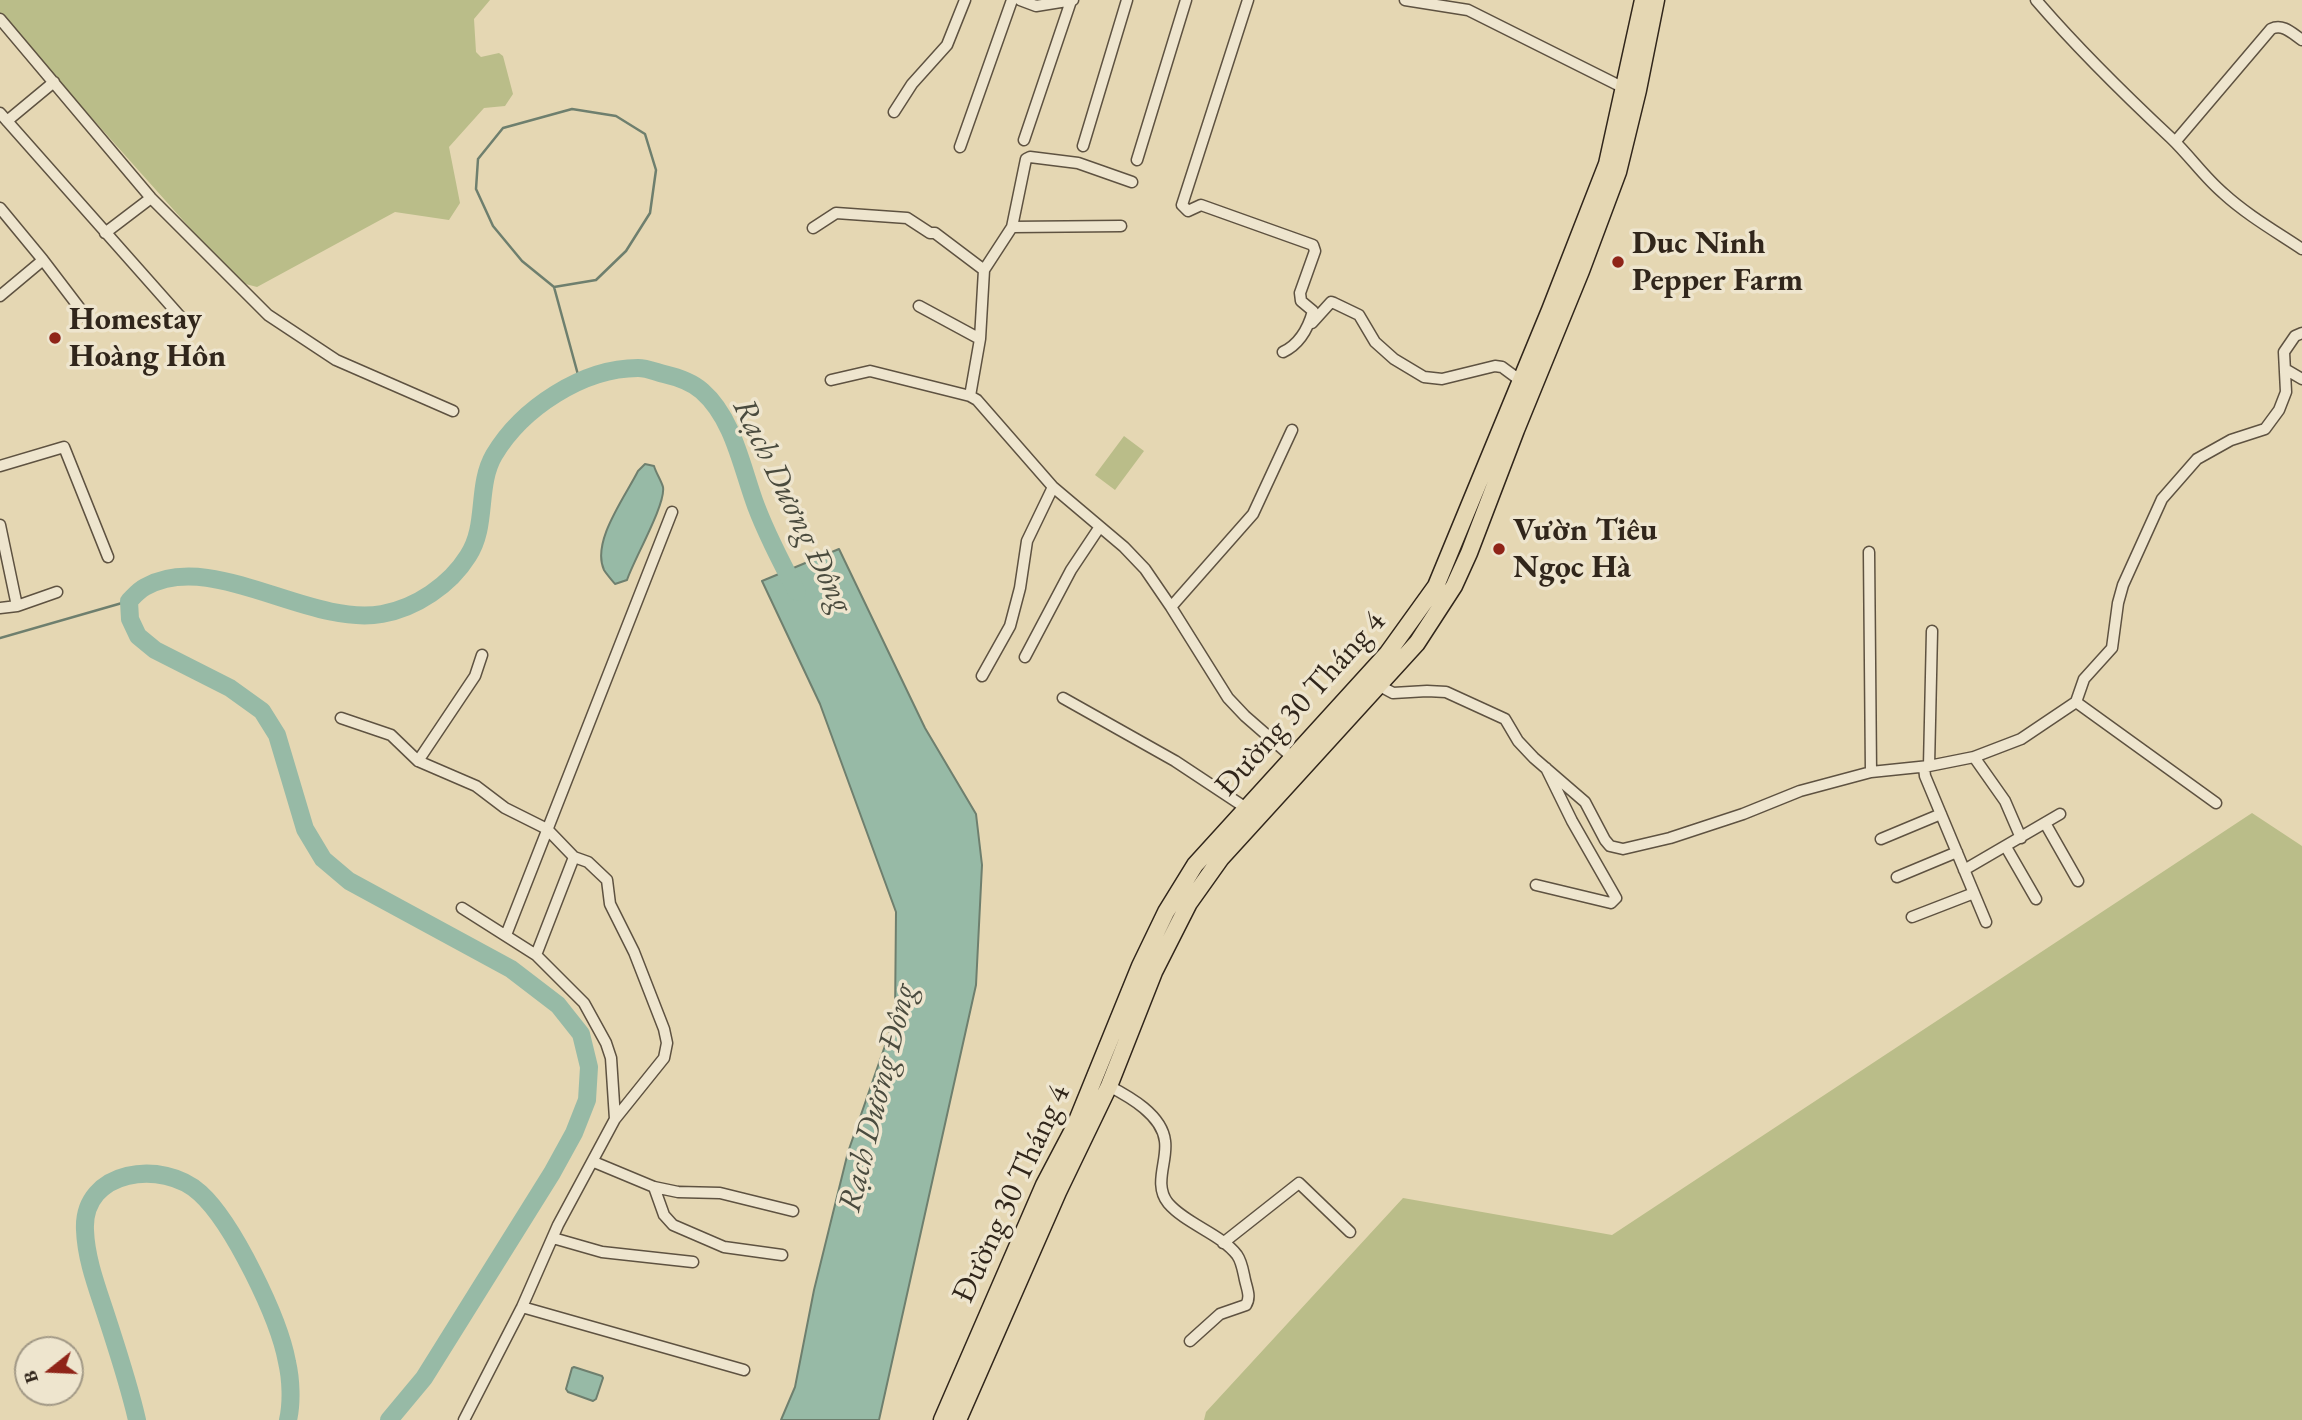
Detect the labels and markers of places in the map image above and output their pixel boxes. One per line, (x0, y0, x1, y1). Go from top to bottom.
place label: Duc Ninh Pepper Farm (1632, 225, 1803, 300)
marker: Duc Ninh Pepper Farm (1610, 254, 1626, 270)
place label: Homestay Hoàng Hôn (69, 301, 226, 376)
marker: Homestay Hoàng Hôn (47, 330, 63, 346)
place label: Vườn Tiêu Ngọc Hà (1513, 512, 1658, 587)
marker: Vườn Tiêu Ngọc Hà (1491, 541, 1507, 557)

